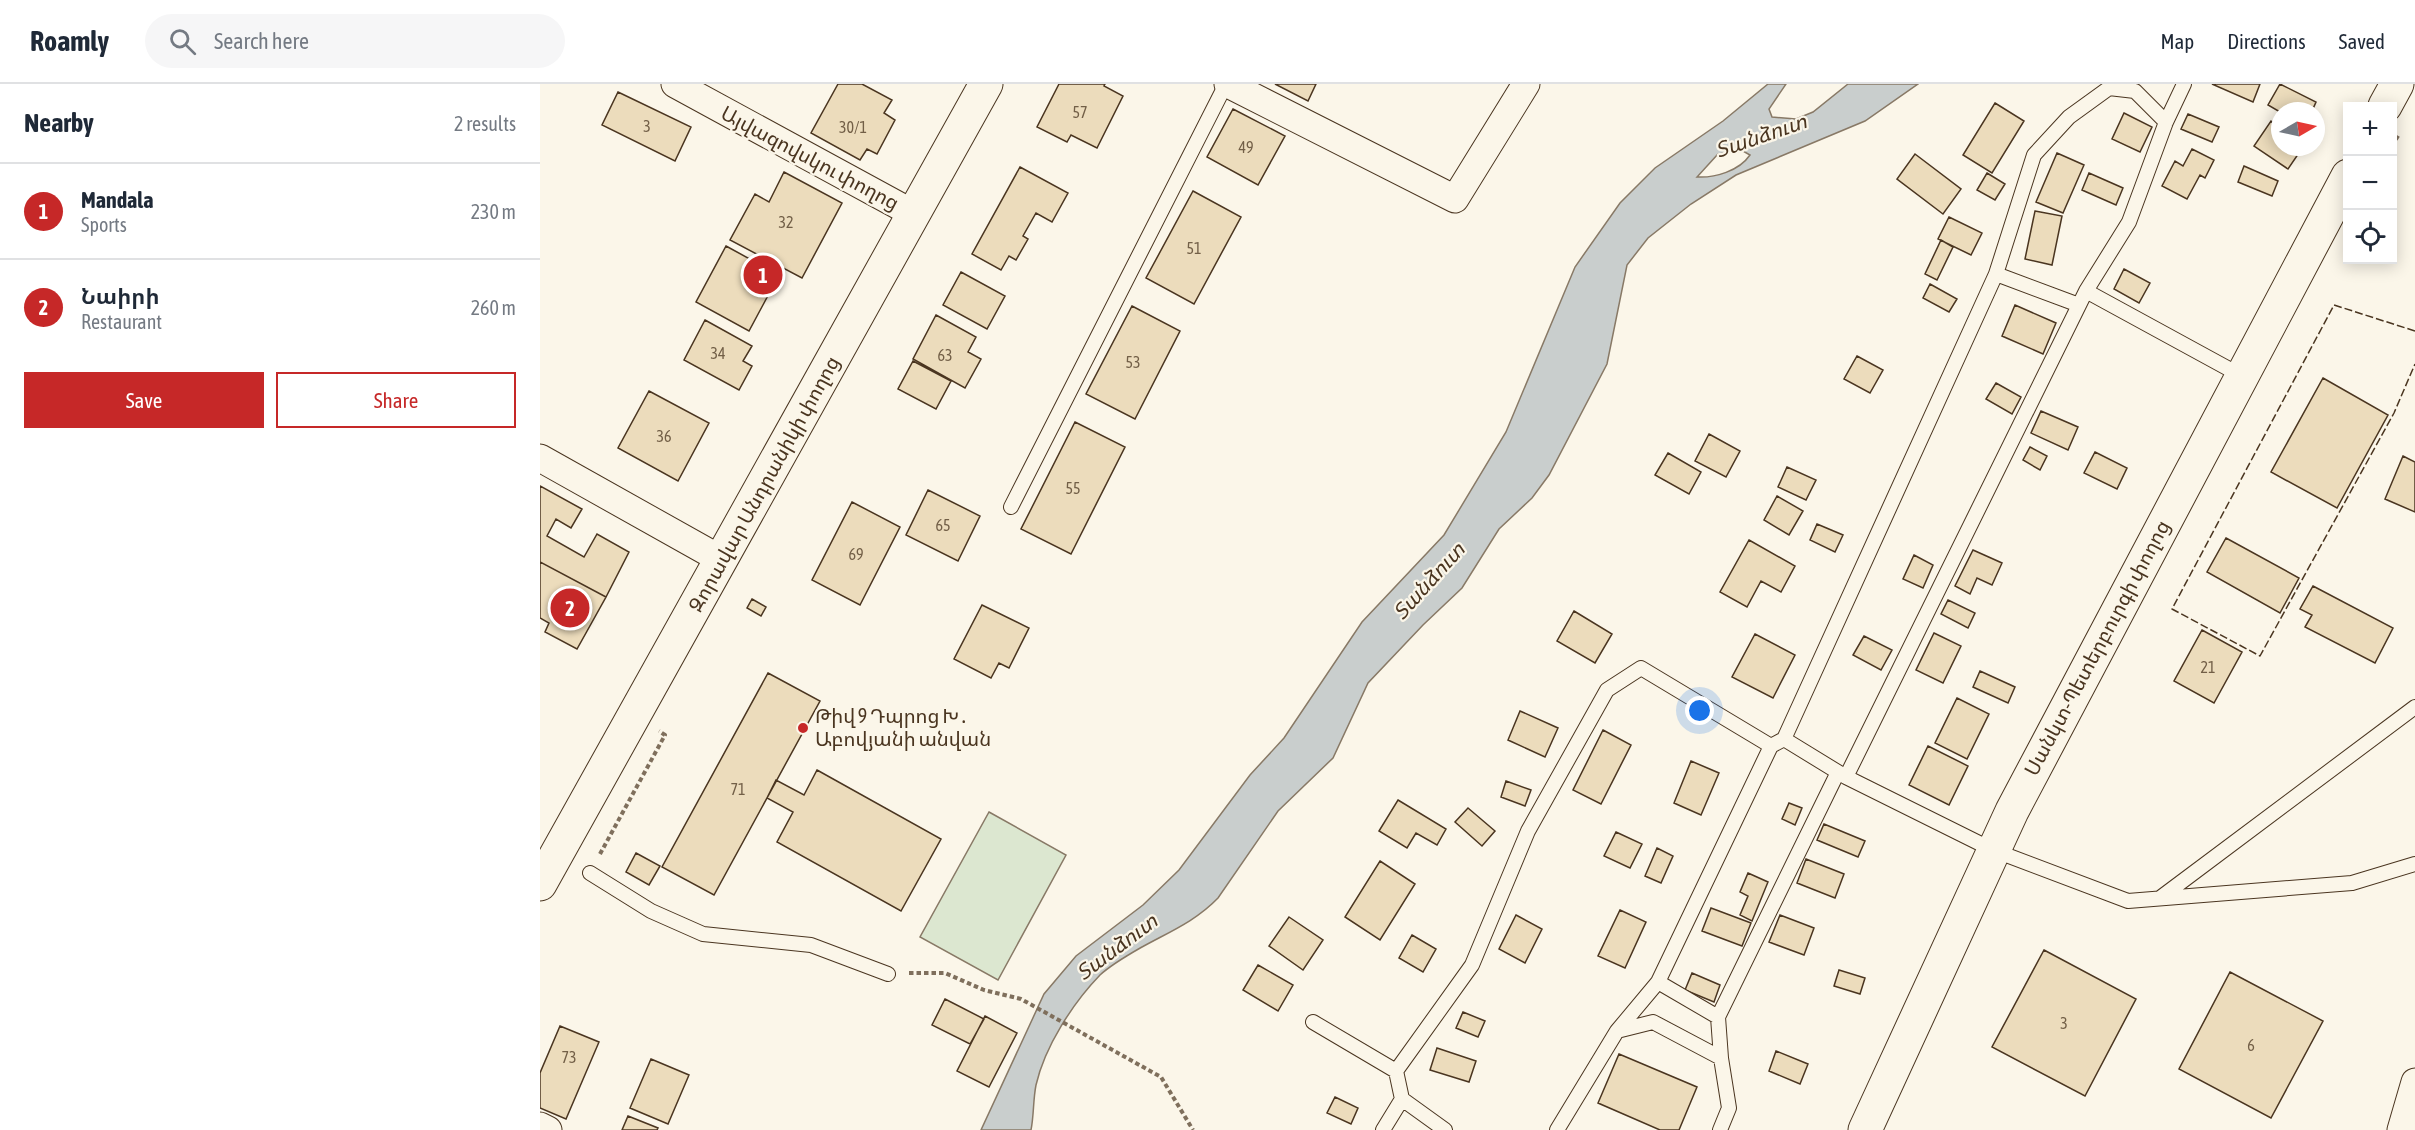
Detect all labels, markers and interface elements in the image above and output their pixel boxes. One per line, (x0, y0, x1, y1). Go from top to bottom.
search box (145, 14, 565, 68)
text: Roamly (30, 25, 109, 57)
icon: search (166, 25, 199, 58)
text: Search here (214, 28, 309, 54)
text: Map (2160, 29, 2194, 53)
text: Directions (2227, 29, 2306, 53)
text: Saved (2339, 29, 2385, 53)
street label: Այվազովսկու փողոց (717, 101, 903, 215)
north arrow (2271, 102, 2325, 156)
map controls (2343, 102, 2397, 264)
button: + (2343, 102, 2397, 156)
house number: 57 (1072, 103, 1088, 121)
text: Nearby (24, 108, 94, 138)
water label: Տանձուտ (1712, 108, 1810, 162)
text: 2 results (454, 112, 516, 135)
house number: 3 (643, 117, 651, 135)
house number: 30/1 (839, 118, 867, 136)
house number: 49 (1238, 138, 1254, 156)
button: − (2343, 156, 2397, 210)
text: Mandala (81, 187, 153, 213)
text: 1 (39, 200, 48, 223)
text: 230 m (471, 200, 516, 223)
button: locate (2343, 210, 2397, 264)
text: Sports (81, 213, 127, 236)
house number: 32 (778, 213, 794, 231)
house number: 51 (1186, 239, 1202, 257)
pin: 1 (744, 252, 782, 297)
text: Նաիրի (81, 283, 160, 309)
text: 2 (39, 296, 48, 319)
text: 260 m (471, 296, 516, 319)
text: Restaurant (81, 310, 162, 333)
house number: 34 (710, 344, 726, 362)
house number: 63 (937, 346, 953, 364)
street label: Զորավար Անդրանիկի փողոց (683, 352, 845, 616)
house number: 53 (1125, 353, 1141, 371)
button: Save (24, 372, 264, 428)
button: Share (276, 372, 516, 428)
house number: 36 (656, 427, 672, 445)
house number: 55 (1065, 479, 1081, 497)
house number: 65 (935, 516, 951, 534)
street label: Սանկտ-Պետերբուրգի փողոց (2019, 516, 2175, 780)
water label: Տանձուտ (1388, 537, 1469, 624)
house number: 69 (848, 545, 864, 563)
pin: 2 (550, 586, 590, 630)
house number: 21 (2200, 658, 2216, 676)
your location (1685, 696, 1714, 725)
place label: Թիվ 9 Դպրոց Խ․ Աբովյանի անվան (815, 704, 991, 751)
marker: Թիվ 9 Դպրոց Խ․ Աբովյանի անվան (796, 721, 810, 735)
house number: 71 (730, 780, 746, 798)
water label: Տանձուտ (1071, 908, 1162, 984)
house number: 3 (2060, 1014, 2068, 1032)
house number: 6 (2247, 1036, 2255, 1054)
house number: 73 (561, 1048, 577, 1066)

